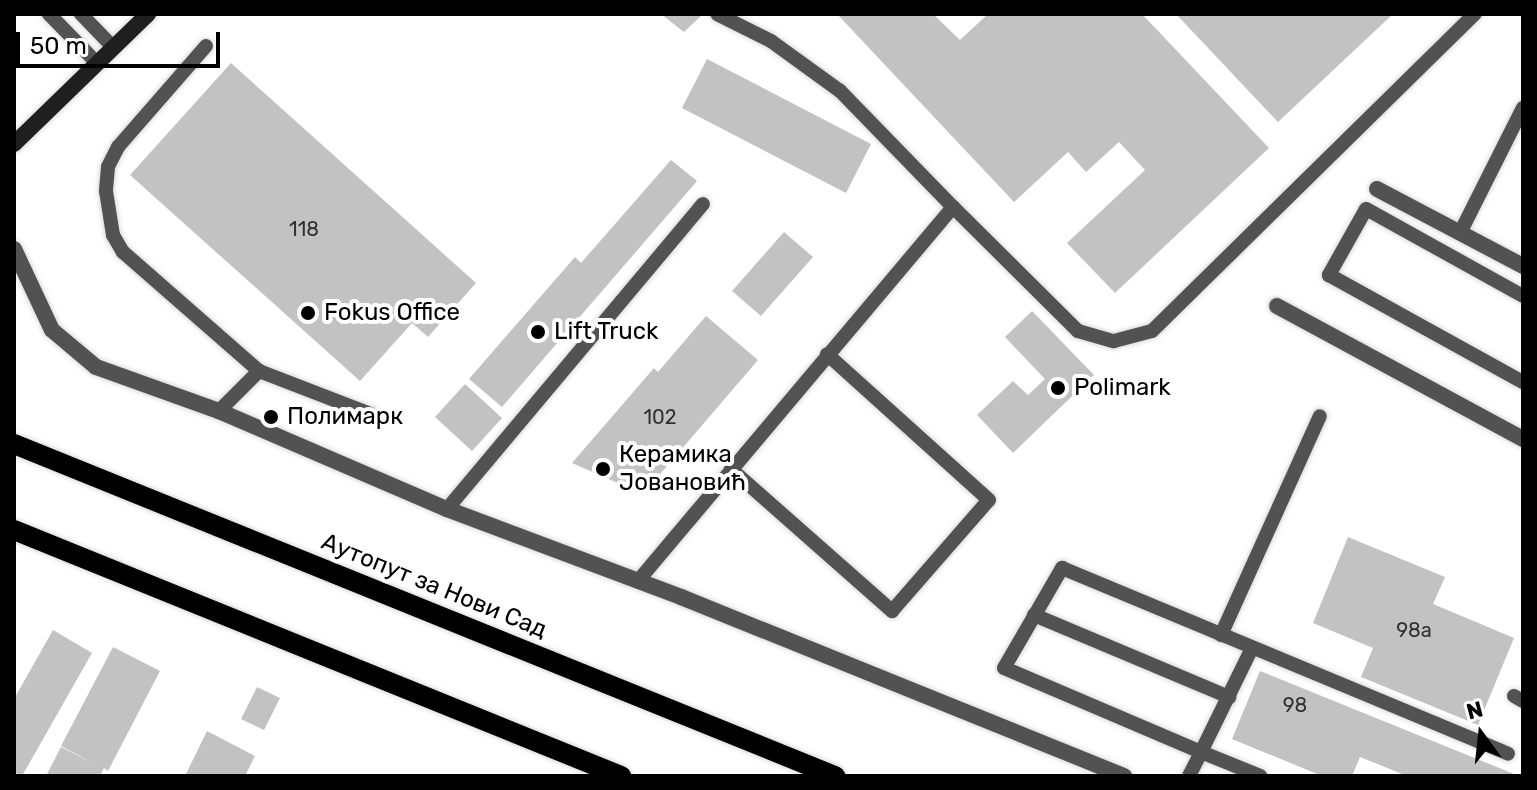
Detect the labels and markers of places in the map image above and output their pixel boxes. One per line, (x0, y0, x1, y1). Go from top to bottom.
place label: Fokus Office (324, 299, 460, 327)
marker: Fokus Office (299, 304, 317, 322)
place label: Lift Truck (554, 318, 659, 346)
marker: Lift Truck (529, 323, 547, 341)
place label: Polimark (1074, 374, 1171, 402)
marker: Polimark (1049, 379, 1067, 397)
place label: Полимарк (287, 403, 403, 431)
marker: Полимарк (262, 408, 280, 426)
place label: Керамика Јовановић (619, 441, 746, 497)
marker: Керамика Јовановић (594, 460, 612, 478)

